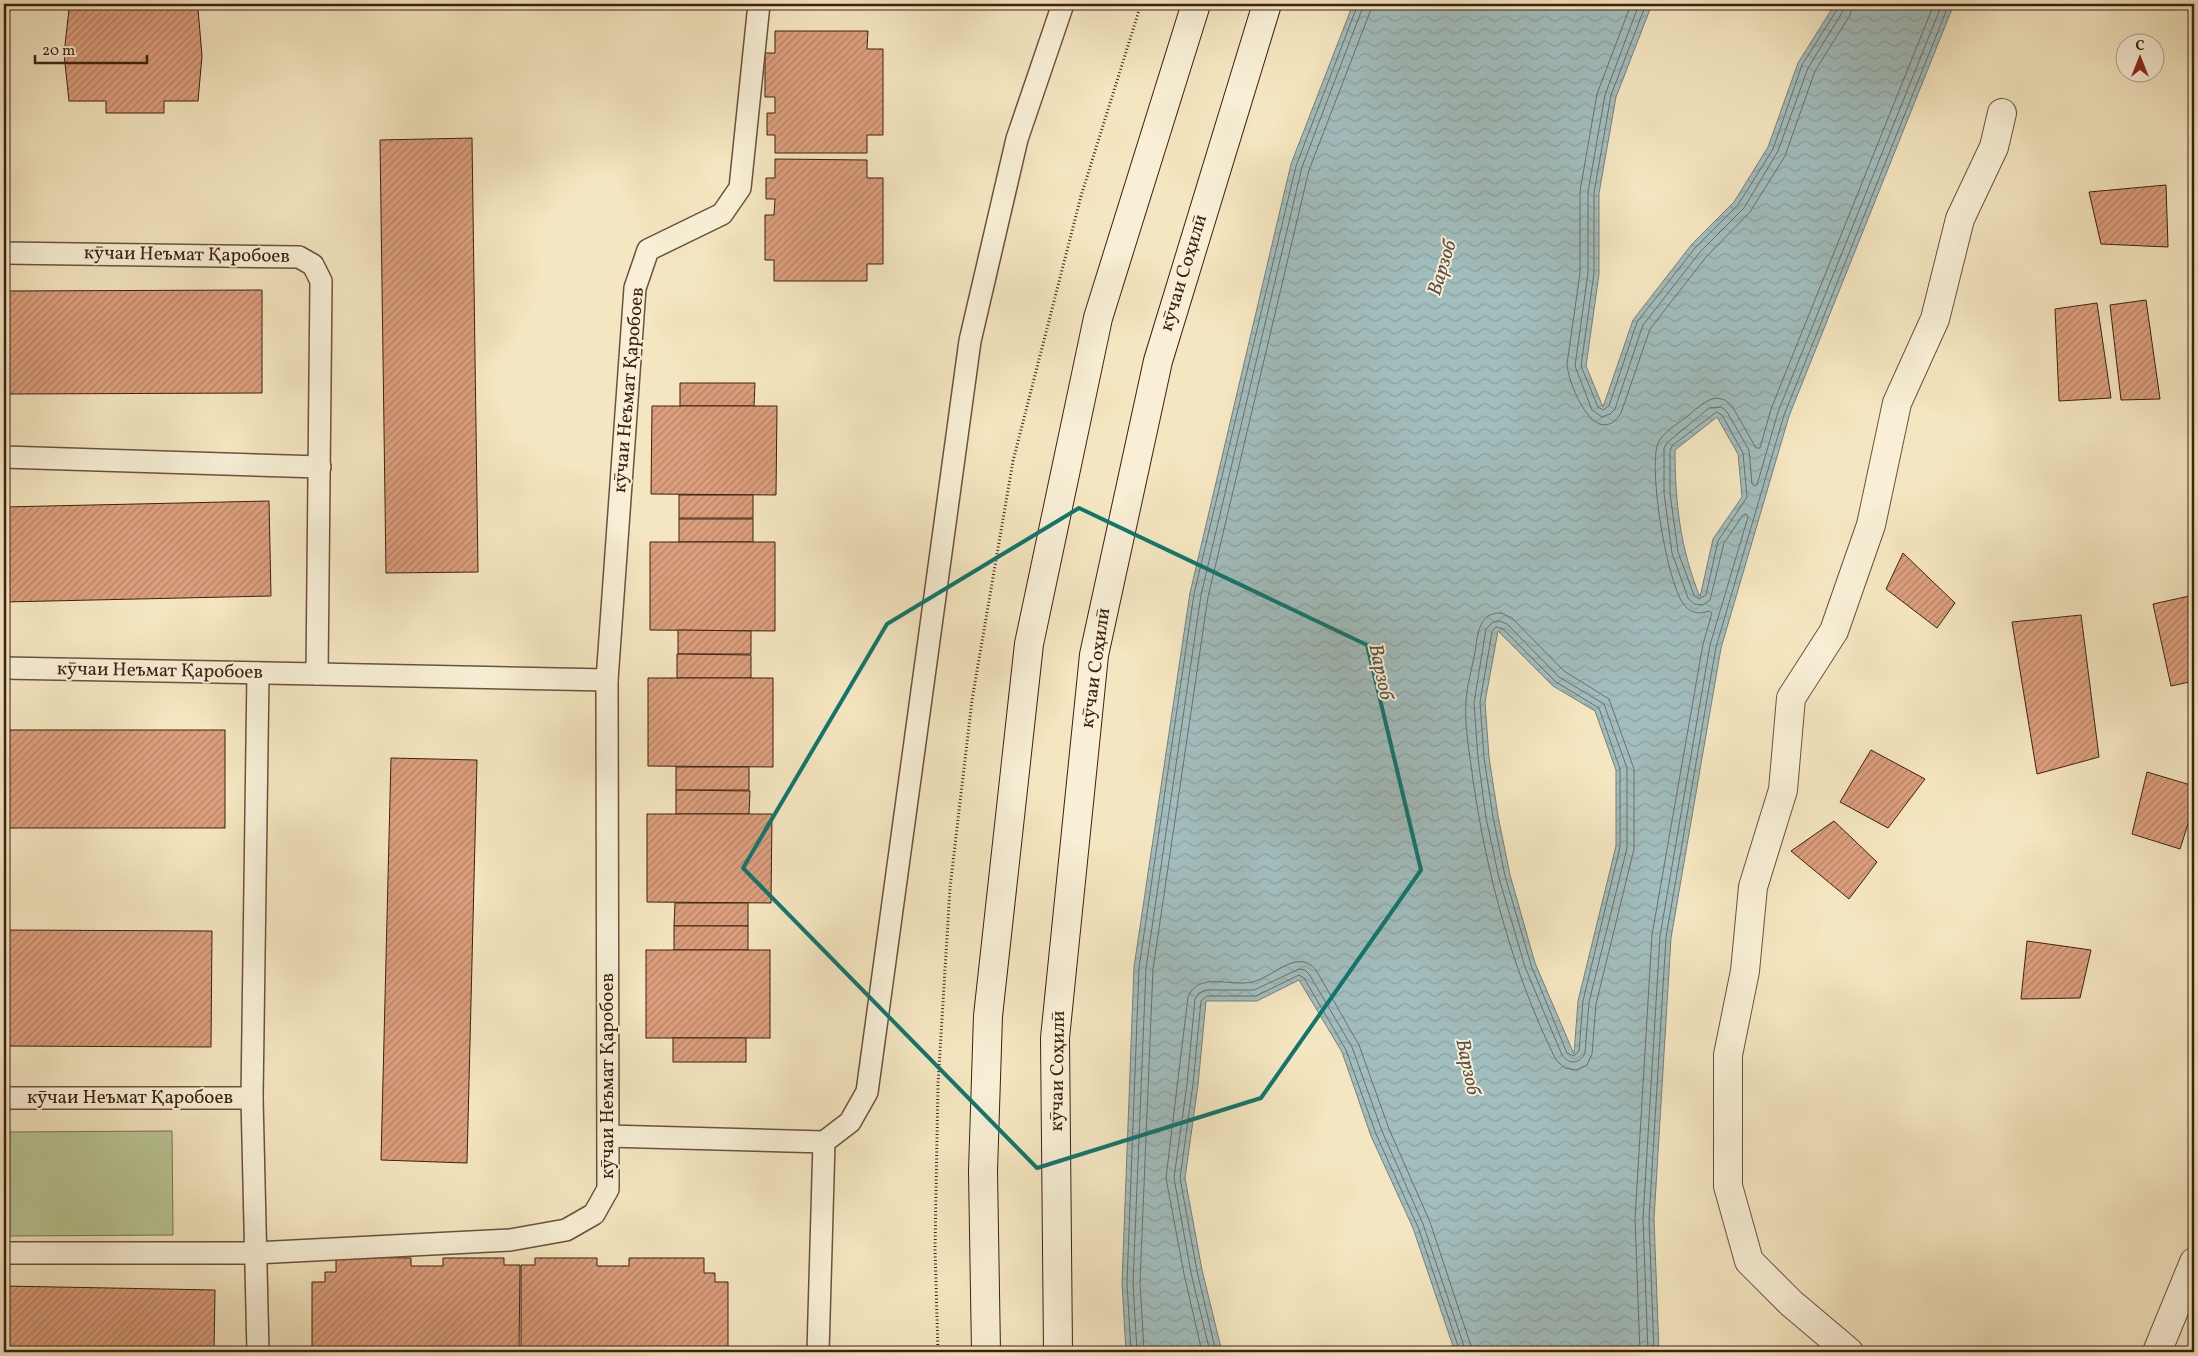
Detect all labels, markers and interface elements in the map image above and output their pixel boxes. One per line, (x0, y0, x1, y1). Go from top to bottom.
scale bar (35, 32, 148, 64)
north arrow (2116, 32, 2166, 82)
text: С (2135, 37, 2145, 56)
text: 20 m (42, 41, 75, 62)
street label: кӯчаи Соҳилӣ (1154, 211, 1214, 335)
water label: Варзоб (1421, 236, 1465, 299)
street label: кӯчаи Неъмат Қаробоев (84, 240, 290, 270)
street label: кӯчаи Неъмат Қаробоев (607, 286, 651, 494)
street label: кӯчаи Соҳилӣ (1075, 606, 1117, 730)
water label: Варзоб (1360, 641, 1400, 704)
street label: кӯчаи Неъмат Қаробоев (57, 656, 263, 686)
street label: кӯчаи Неъмат Қаробоев (595, 973, 621, 1179)
street label: кӯчаи Соҳилӣ (1044, 1010, 1072, 1132)
water label: Варзоб (1447, 1036, 1487, 1099)
street label: кӯчаи Неъмат Қаробоев (27, 1085, 233, 1111)

